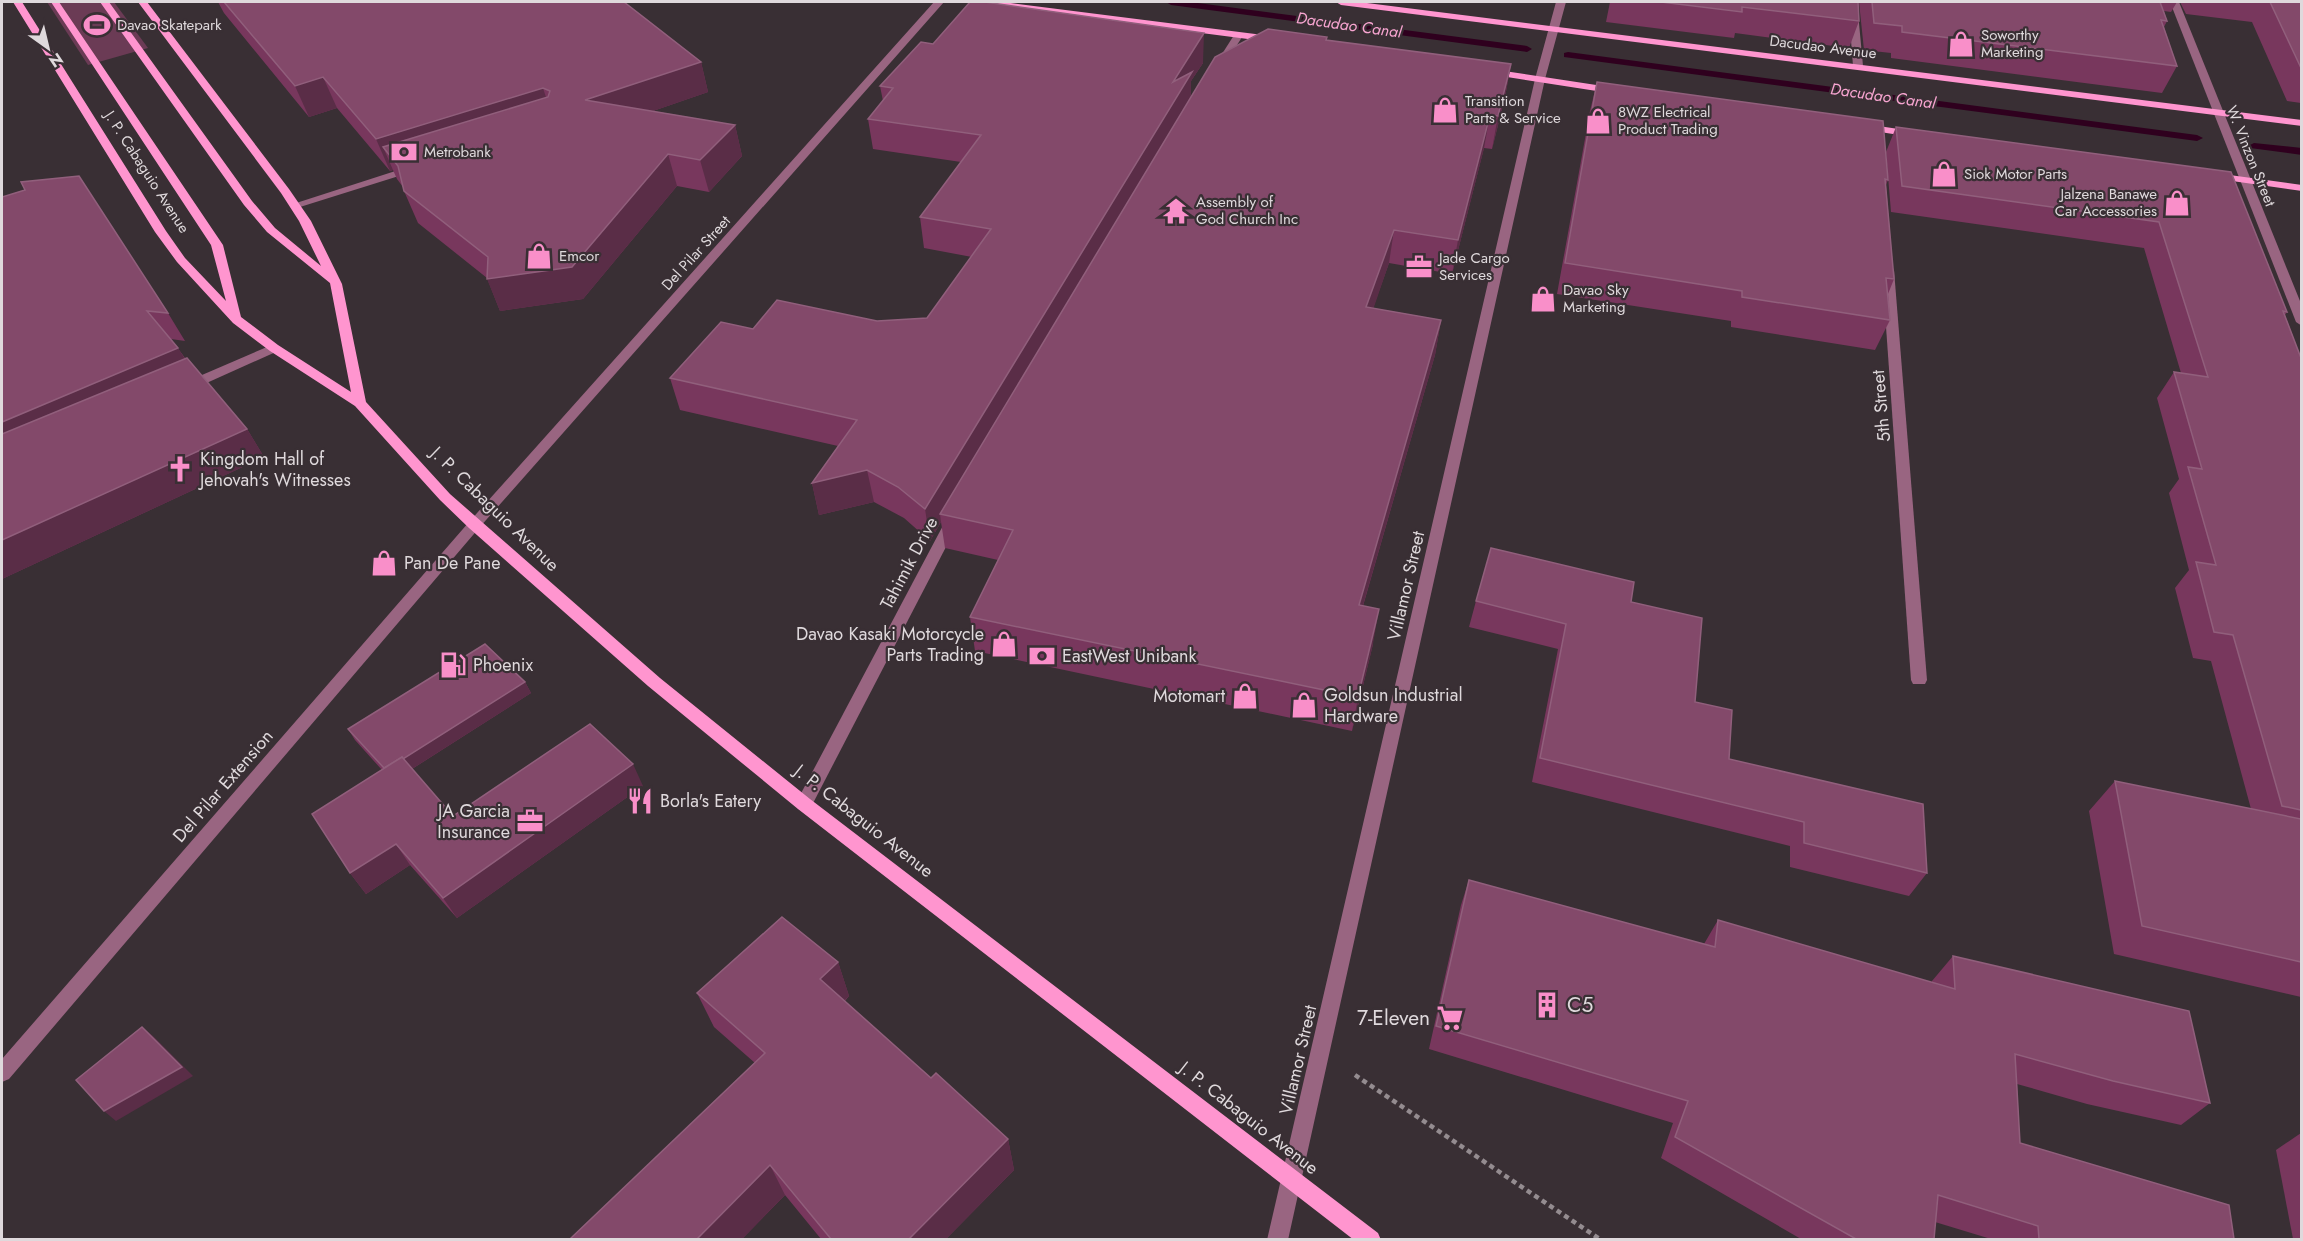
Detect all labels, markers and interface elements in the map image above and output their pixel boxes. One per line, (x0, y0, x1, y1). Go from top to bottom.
water label: Dacudao Canal (1295, 6, 1405, 44)
sports icon: Davao Skatepark (82, 10, 112, 40)
place label: Davao Skatepark (117, 14, 222, 36)
north arrow (18, 18, 78, 78)
place label: Soworthy Marketing (1981, 24, 2044, 63)
shop icon: Soworthy Marketing (1946, 29, 1976, 59)
street label: Dacudao Avenue (1768, 30, 1878, 65)
text: N (44, 47, 68, 73)
water label: Dacudao Canal (1829, 77, 1939, 115)
place label: Transition Parts & Service (1465, 90, 1561, 129)
shop icon: Transition Parts & Service (1430, 95, 1460, 125)
place label: 8WZ Electrical Product Trading (1618, 101, 1718, 140)
street label: W. Vinzon Street (2221, 102, 2281, 210)
street label: J. P. Cabaguio Avenue (98, 105, 195, 238)
shop icon: 8WZ Electrical Product Trading (1583, 106, 1613, 136)
bank icon: Metrobank (389, 137, 419, 167)
place label: Metrobank (424, 141, 491, 163)
shop icon: Siok Motor Parts (1929, 159, 1959, 189)
place label: Siok Motor Parts (1964, 163, 2067, 185)
place label: Jalzena Banawe Car Accessories (2055, 183, 2157, 222)
shop icon: Jalzena Banawe Car Accessories (2162, 188, 2192, 218)
place label: Assembly of God Church Inc (1196, 191, 1298, 230)
temple icon: Assembly of God Church Inc (1161, 196, 1191, 226)
street label: Del Pilar Street (656, 210, 736, 295)
shop icon: Emcor (524, 241, 554, 271)
place label: Emcor (559, 245, 600, 267)
place label: Jade Cargo Services (1437, 247, 1510, 286)
office icon: Jade Cargo Services (1404, 252, 1434, 282)
place label: Davao Sky Marketing (1563, 279, 1629, 318)
shop icon: Davao Sky Marketing (1528, 284, 1558, 314)
street label: 5th Street (1865, 368, 1897, 443)
street label: J. P. Cabaguio Avenue (423, 439, 565, 577)
place label: Kingdom Hall of Jehovah's Witnesses (198, 446, 351, 493)
church icon: Kingdom Hall of Jehovah's Witnesses (165, 454, 195, 484)
street label: Tahimik Drive (874, 512, 944, 614)
street label: Villamor Street (1381, 528, 1431, 643)
shop icon: Pan De Pane (369, 548, 399, 578)
place label: Pan De Pane (404, 550, 500, 576)
place label: Davao Kasaki Motorcycle Parts Trading (796, 621, 984, 668)
shop icon: Davao Kasaki Motorcycle Parts Trading (989, 629, 1019, 659)
bank icon: EastWest Unibank (1027, 641, 1057, 671)
place label: EastWest Unibank (1062, 643, 1197, 669)
fuel station icon: Phoenix (438, 650, 468, 680)
place label: Phoenix (473, 652, 534, 678)
shop icon: Motomart (1230, 681, 1260, 711)
place label: Goldsun Industrial Hardware (1324, 682, 1463, 729)
place label: Motomart (1153, 683, 1226, 709)
shop icon: Goldsun Industrial Hardware (1289, 690, 1319, 720)
street label: Del Pilar Extension (167, 724, 279, 848)
street label: J. P. Cabaguio Avenue (787, 757, 939, 884)
restaurant icon: Borla's Eatery (625, 786, 655, 816)
place label: Borla's Eatery (660, 788, 761, 814)
place label: JA Garcia Insurance (436, 798, 510, 845)
office icon: JA Garcia Insurance (515, 806, 545, 836)
building icon: C5 (1532, 990, 1562, 1020)
place label: C5 (1567, 990, 1593, 1020)
street label: Villamor Street (1273, 1002, 1323, 1117)
place label: 7-Eleven (1357, 1003, 1430, 1033)
supermarket icon: 7-Eleven (1435, 1003, 1465, 1033)
street label: J. P. Cabaguio Avenue (1172, 1054, 1324, 1181)

